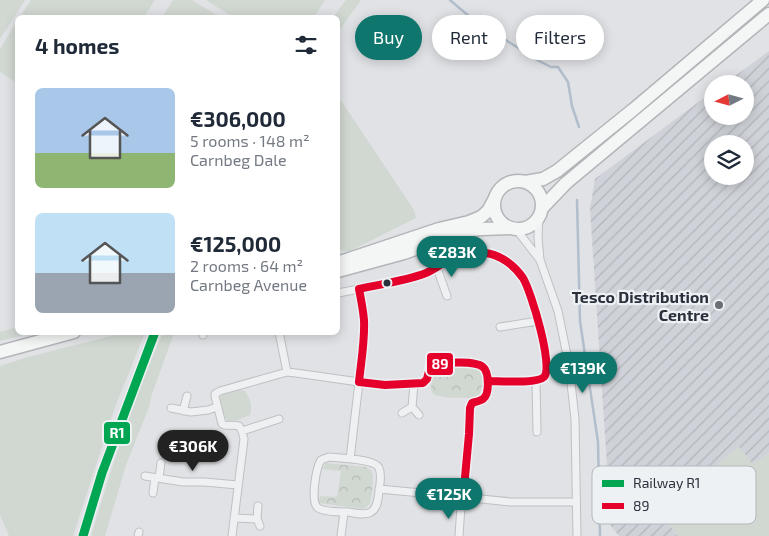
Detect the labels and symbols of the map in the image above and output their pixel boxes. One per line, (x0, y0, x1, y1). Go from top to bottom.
north arrow (704, 75, 754, 125)
pin: €283K (417, 236, 487, 278)
unlabelled marker (382, 278, 392, 288)
place label: Tesco Distribution Centre (572, 287, 709, 324)
marker: Tesco Distribution Centre (713, 299, 725, 311)
line badge: 89 (426, 352, 454, 376)
pin: €139K (548, 352, 618, 394)
text: 89 (432, 355, 448, 372)
line badge: R1 (103, 421, 131, 445)
text: R1 (109, 424, 125, 441)
pin: €306K (158, 430, 228, 472)
legend (592, 466, 756, 524)
text: Railway R1 (633, 474, 700, 491)
pin: €125K (414, 478, 484, 520)
text: 89 (633, 497, 650, 514)

